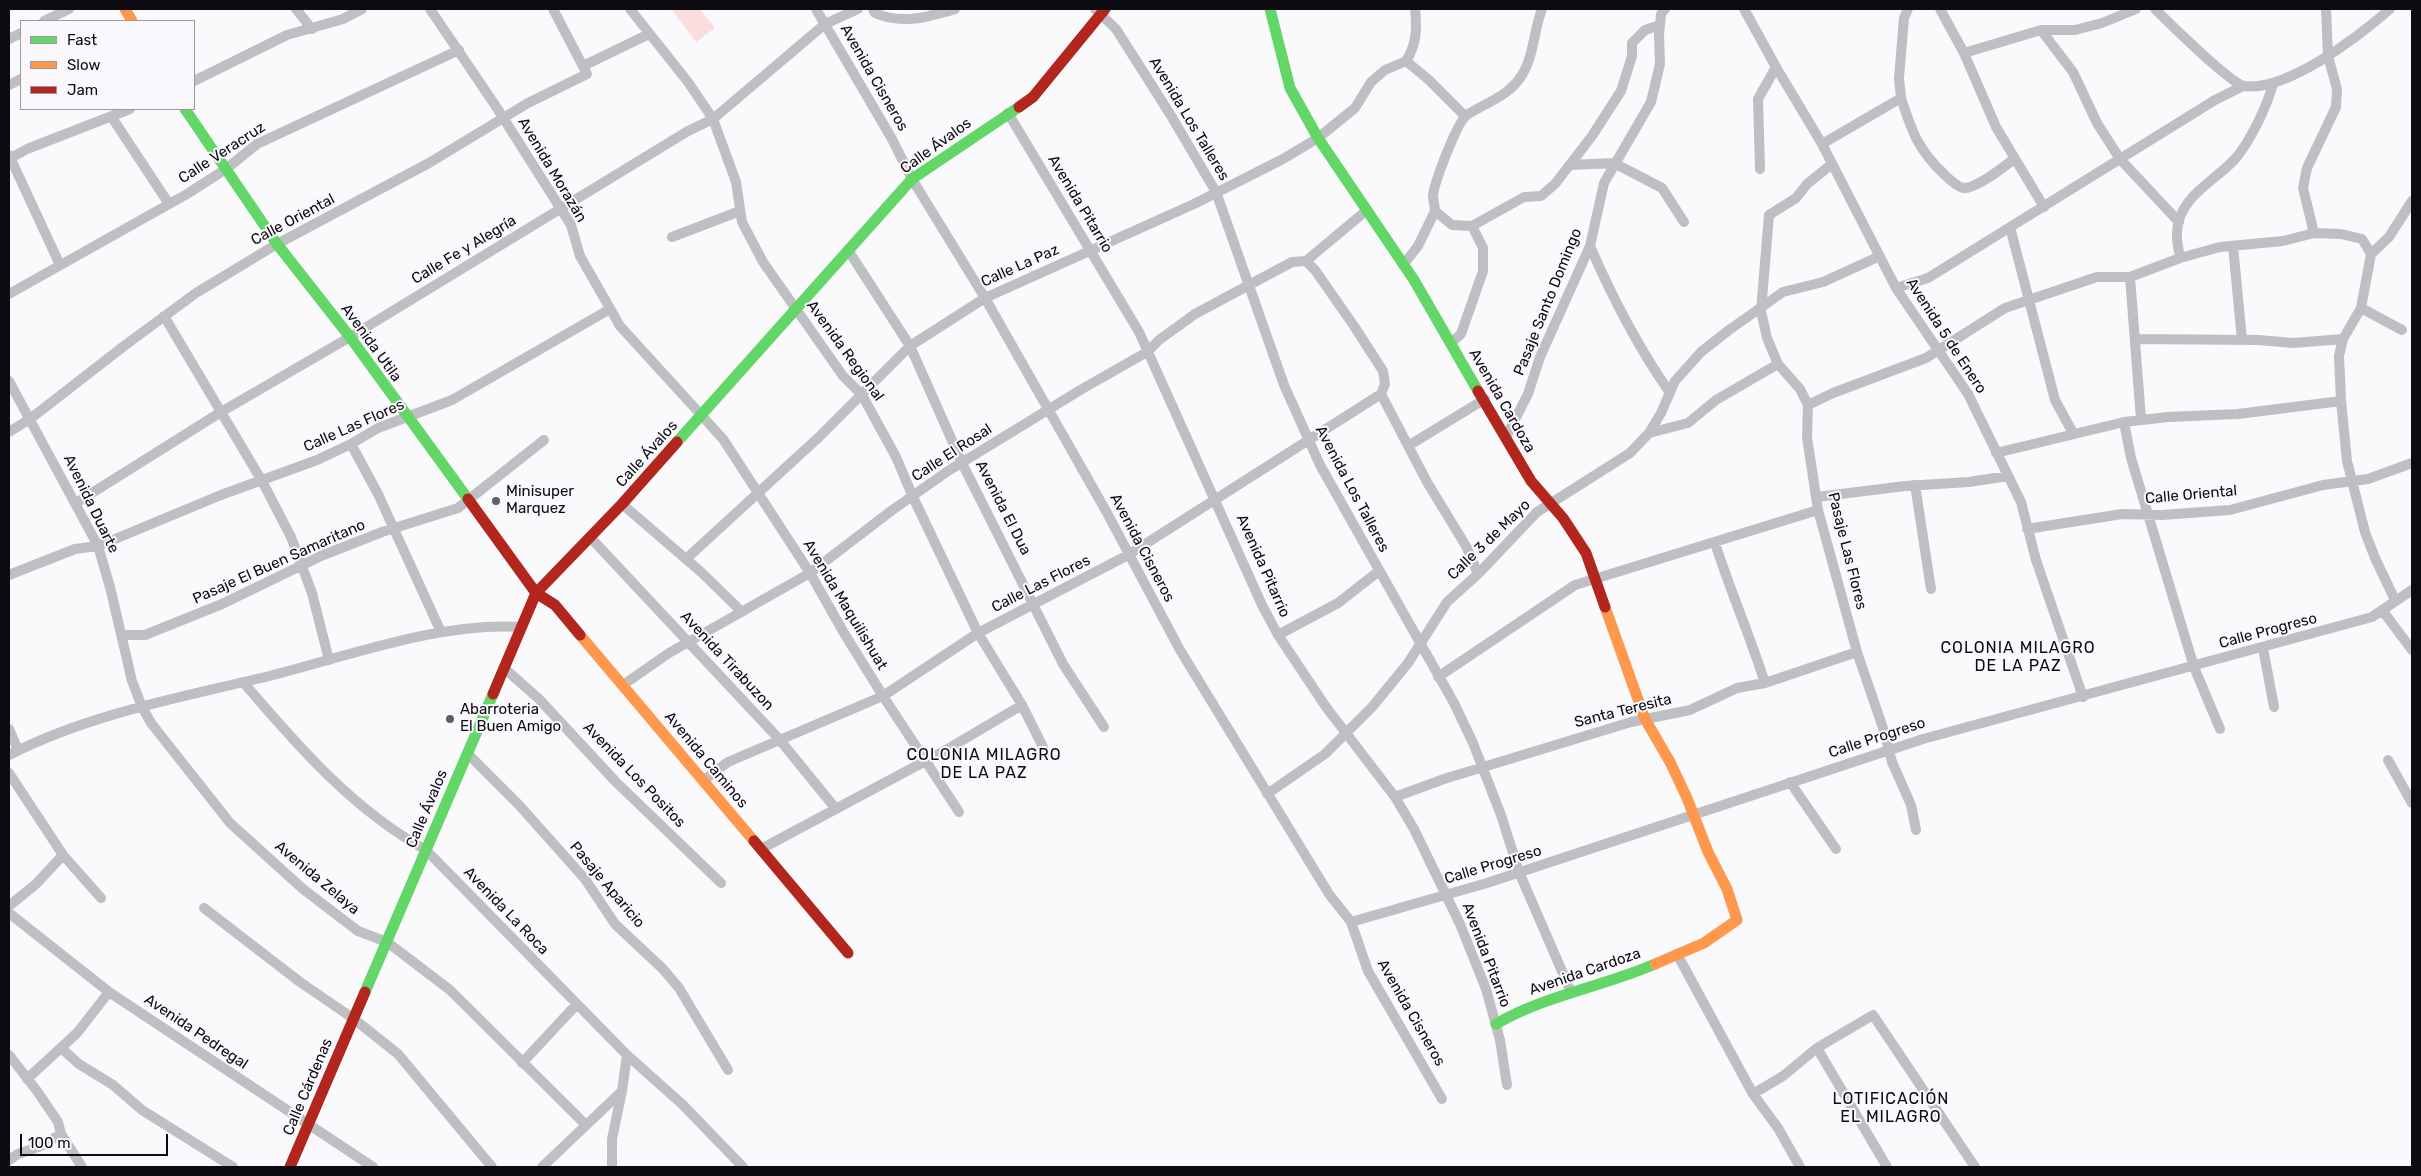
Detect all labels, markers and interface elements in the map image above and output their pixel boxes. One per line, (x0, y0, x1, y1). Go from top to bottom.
legend (20, 20, 195, 110)
street label: Avenida Cisneros (836, 21, 912, 135)
text: Fast (67, 31, 97, 49)
street label: Avenida Los Talleres (1145, 54, 1233, 184)
text: Slow (67, 56, 100, 74)
text: Jam (67, 81, 98, 99)
street label: Avenida Morazán (514, 114, 590, 226)
street label: Calle Ávalos (897, 114, 975, 178)
street label: Calle Veracruz (175, 118, 269, 188)
street label: Avenida Pitarrio (1044, 152, 1116, 256)
street label: Calle Oriental (248, 190, 338, 250)
street label: Calle Fe y Alegría (408, 212, 520, 288)
street label: Pasaje Santo Domingo (1510, 226, 1586, 378)
street label: Calle La Paz (978, 241, 1062, 291)
street label: Avenida 5 de Enero (1902, 275, 1990, 397)
street label: Avenida Regional (802, 297, 888, 405)
street label: Avenida Utila (337, 301, 405, 385)
street label: Avenida Cardoza (1465, 346, 1539, 456)
street label: Calle Las Flores (301, 396, 407, 456)
street label: Calle Ávalos (612, 417, 682, 491)
street label: Calle El Rosal (909, 420, 995, 486)
street label: Avenida Los Talleres (1311, 423, 1393, 555)
street label: Avenida Duarte (59, 452, 123, 556)
street label: Avenida El Dua (971, 458, 1035, 558)
street label: Calle Oriental (2144, 482, 2238, 508)
place label: Minisuper Marquez (506, 483, 574, 518)
street label: Pasaje Las Flores (1824, 490, 1870, 612)
street label: Avenida Cisneros (1106, 491, 1178, 605)
marker: Minisuper Marquez (490, 495, 502, 507)
street label: Calle 3 de Mayo (1444, 496, 1534, 584)
street label: Avenida Pitarrio (1232, 512, 1294, 620)
street label: Pasaje El Buen Samaritano (190, 516, 368, 608)
street label: Avenida Maquilishuat (799, 537, 891, 673)
street label: Calle Las Flores (989, 551, 1093, 617)
street label: Avenida Tirabuzon (676, 608, 778, 714)
street label: Calle Progreso (2217, 609, 2319, 653)
district label: COLONIA MILAGRO DE LA PAZ (1939, 638, 2097, 676)
street label: Santa Teresita (1573, 690, 1673, 732)
place label: Abarroteria El Buen Amigo (460, 701, 561, 736)
street label: Avenida Caminos (660, 708, 752, 812)
marker: Abarroteria El Buen Amigo (444, 713, 456, 725)
street label: Calle Progreso (1826, 714, 1928, 762)
street label: Avenida Los Positos (579, 719, 689, 831)
district label: COLONIA MILAGRO DE LA PAZ (905, 745, 1063, 783)
street label: Calle Ávalos (402, 767, 452, 851)
street label: Avenida Zelaya (271, 837, 363, 919)
street label: Pasaje Aparicio (566, 838, 648, 932)
street label: Calle Progreso (1442, 842, 1544, 888)
street label: Avenida La Roca (460, 863, 552, 959)
street label: Avenida Pitarrio (1458, 900, 1514, 1010)
street label: Avenida Cardoza (1527, 944, 1643, 1000)
street label: Avenida Cisneros (1373, 956, 1449, 1070)
street label: Avenida Pedregal (141, 991, 251, 1073)
street label: Calle Cárdenas (279, 1036, 337, 1138)
district label: LOTIFICACIÓN EL MILAGRO (1831, 1089, 1951, 1127)
scale bar (22, 1124, 170, 1156)
text: 100 m (28, 1134, 70, 1152)

